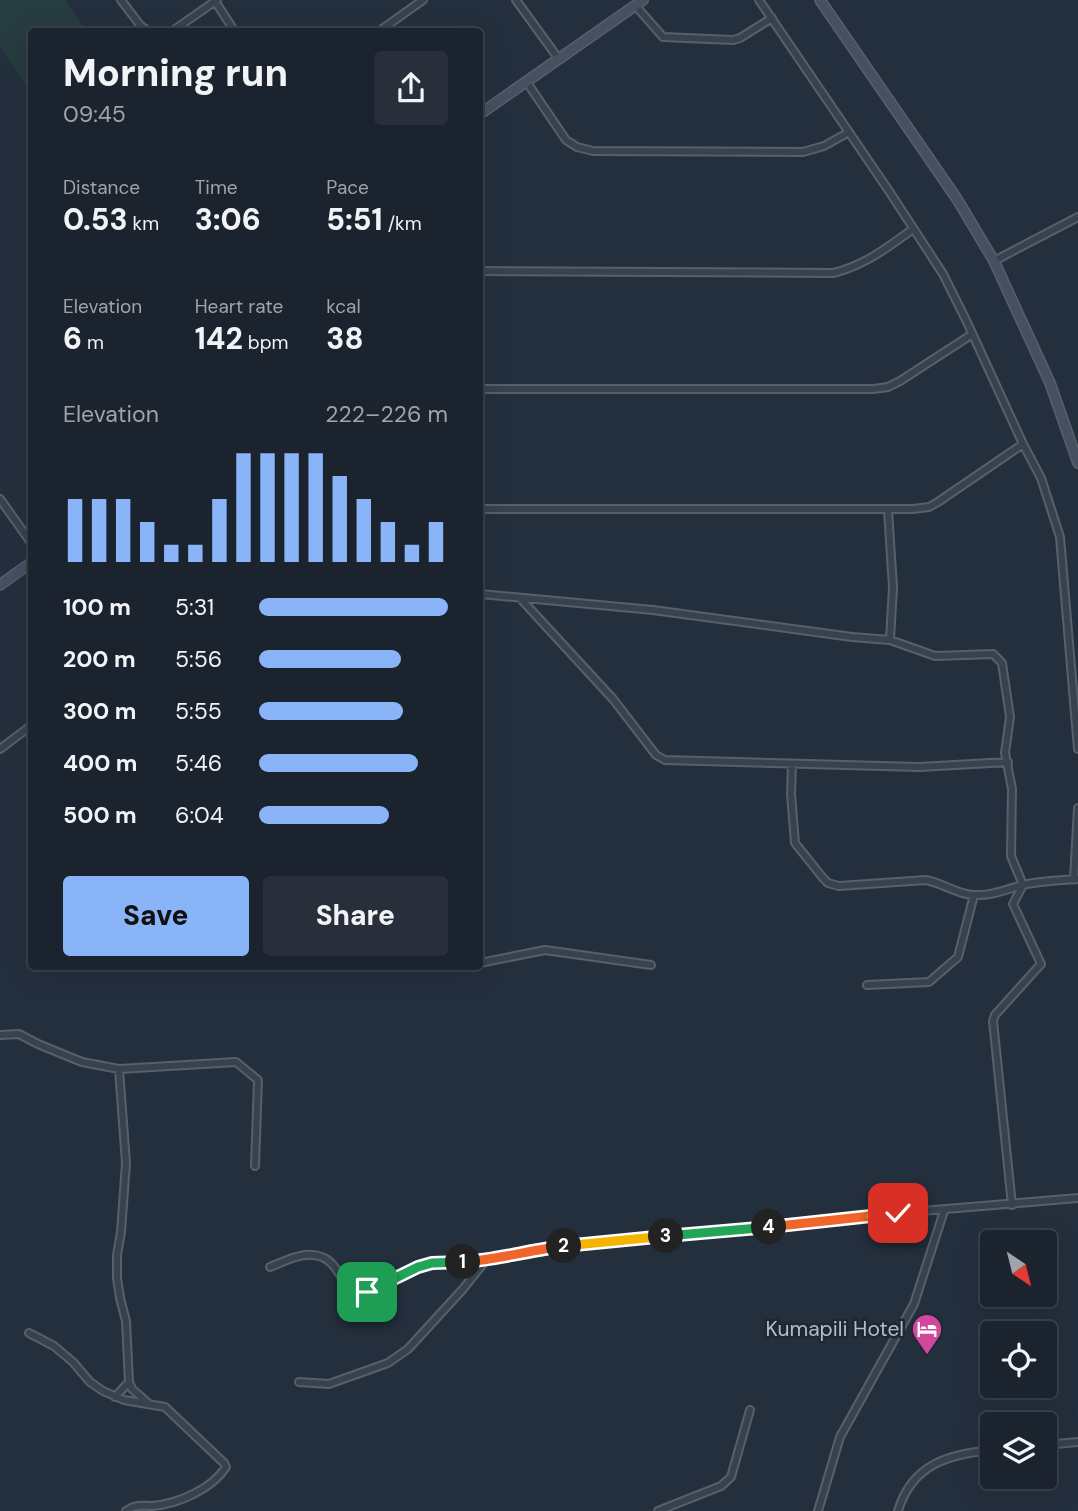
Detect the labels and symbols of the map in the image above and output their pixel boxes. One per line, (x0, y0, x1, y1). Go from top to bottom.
pin (868, 1183, 928, 1243)
pin: 4 (752, 1210, 786, 1244)
pin: 3 (648, 1218, 684, 1254)
pin: 2 (546, 1228, 582, 1264)
north arrow (980, 1230, 1057, 1307)
pin: 1 (446, 1244, 480, 1280)
pin (337, 1262, 397, 1322)
hotel icon: Kumapili Hotel (910, 1312, 944, 1356)
place label: Kumapili Hotel (766, 1315, 904, 1343)

